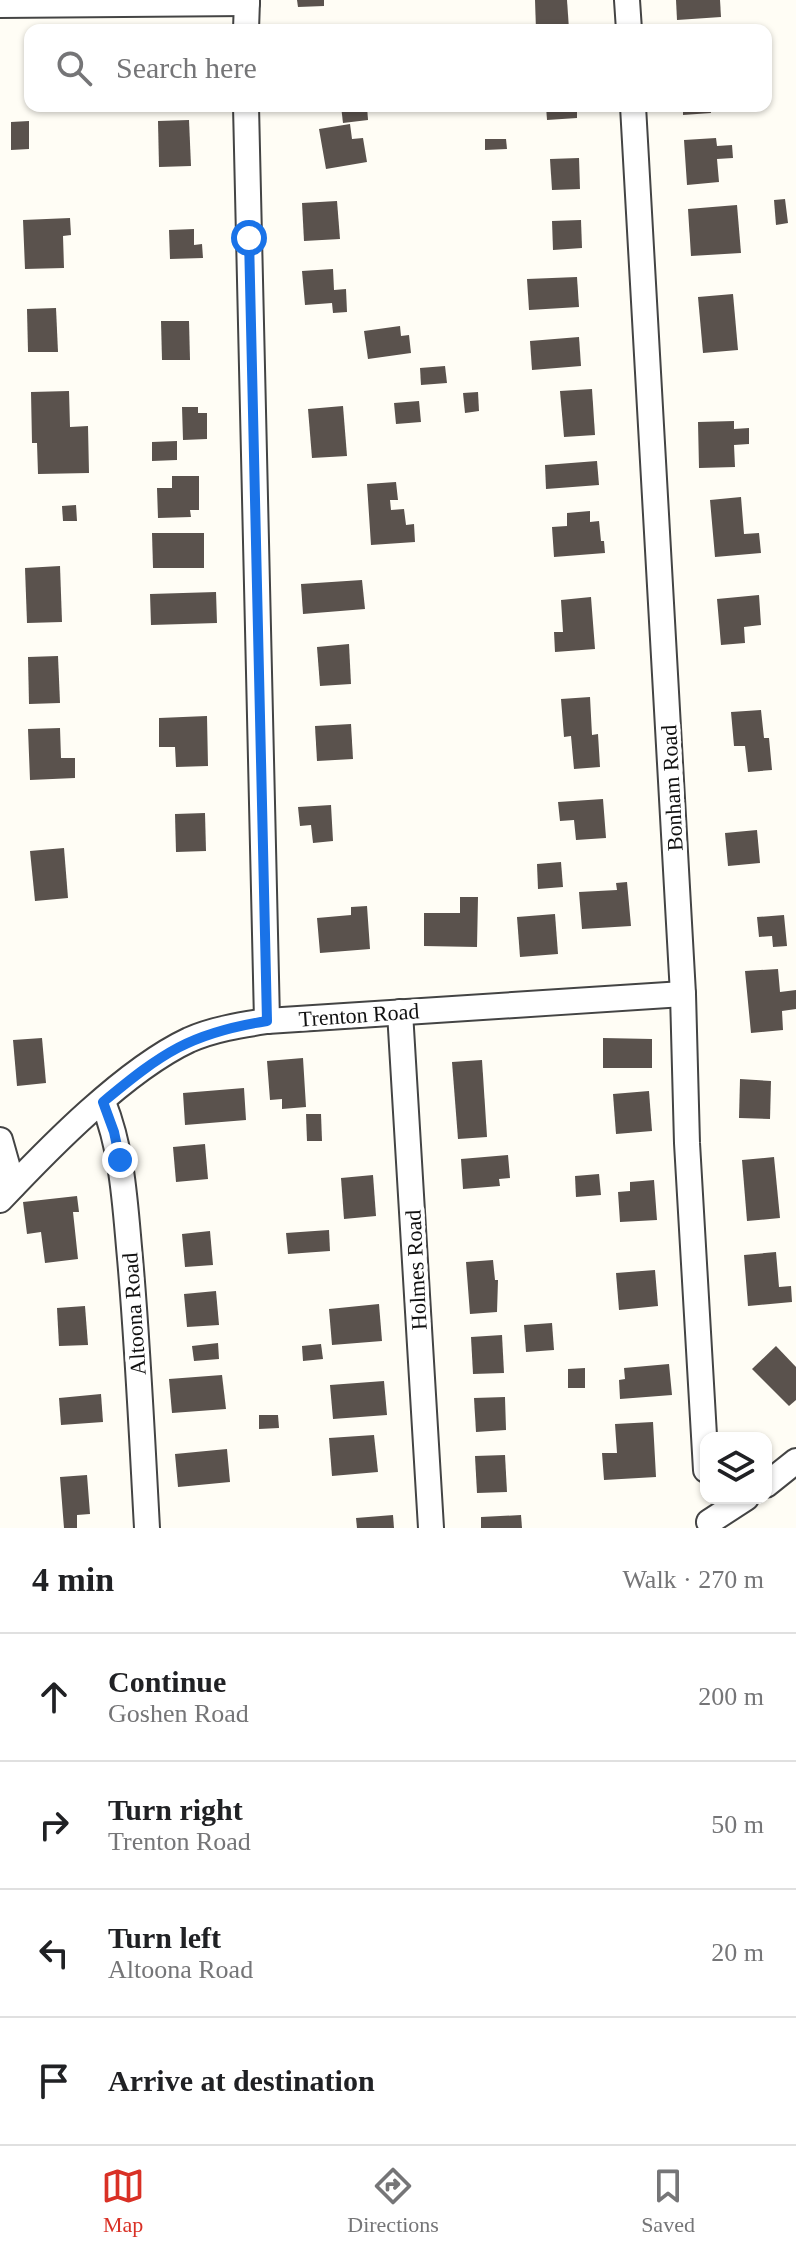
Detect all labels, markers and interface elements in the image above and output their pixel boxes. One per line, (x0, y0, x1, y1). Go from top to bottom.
search box (24, 24, 772, 112)
icon: search (52, 46, 96, 90)
text: Search here (116, 51, 257, 84)
route start (231, 220, 267, 256)
street label: Bonham Road (656, 724, 688, 852)
street label: Trenton Road (298, 998, 420, 1032)
route end (102, 1142, 138, 1178)
street label: Holmes Road (400, 1209, 432, 1331)
street label: Altoona Road (117, 1252, 151, 1376)
map controls (700, 1432, 772, 1504)
button: layers (700, 1432, 772, 1504)
text: 4 min (32, 1561, 114, 1598)
text: Walk · 270 m (622, 1565, 764, 1594)
text: Continue (108, 1665, 226, 1698)
icon: ahead (32, 1675, 76, 1719)
text: 200 m (698, 1682, 764, 1711)
text: Goshen Road (108, 1699, 249, 1728)
text: Turn right (108, 1793, 243, 1826)
icon: right (32, 1803, 76, 1847)
text: 50 m (711, 1810, 764, 1839)
text: Trenton Road (108, 1827, 251, 1856)
text: Turn left (108, 1921, 221, 1954)
icon: left (32, 1931, 76, 1975)
text: 20 m (711, 1938, 764, 1967)
text: Altoona Road (108, 1955, 253, 1984)
icon: arrive (32, 2059, 76, 2103)
text: Arrive at destination (108, 2064, 375, 2097)
tab: Map (101, 2164, 145, 2238)
tab: Directions (347, 2164, 439, 2238)
tab: Saved (641, 2164, 695, 2238)

